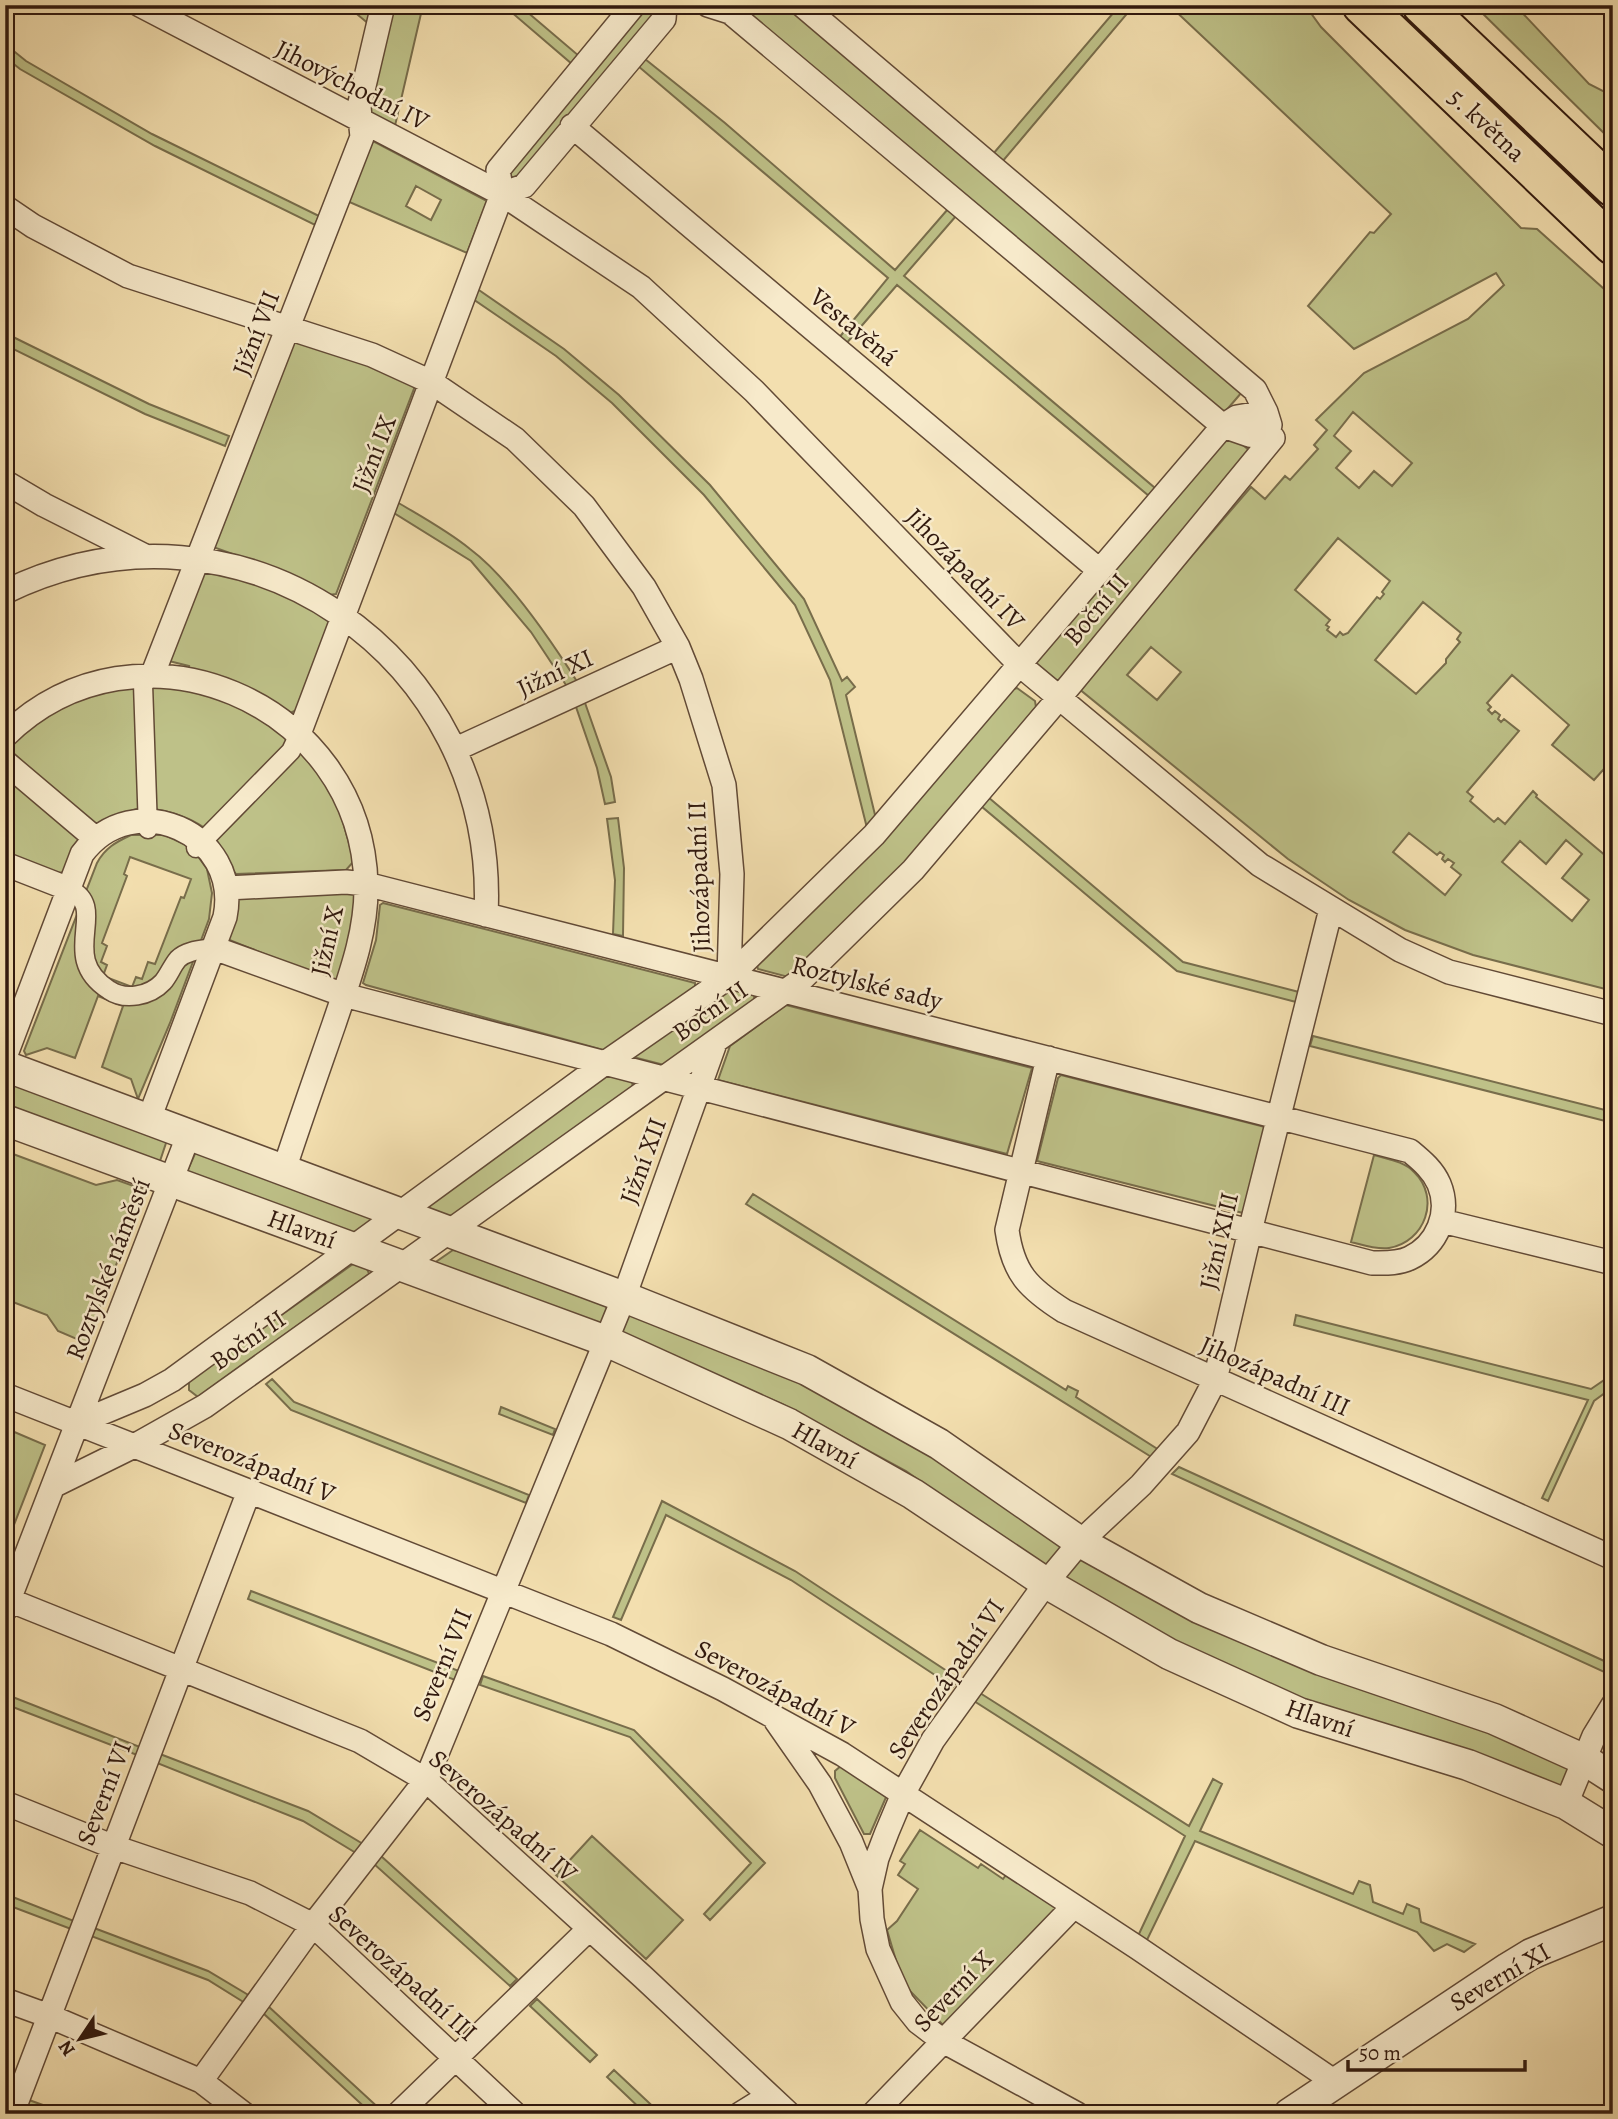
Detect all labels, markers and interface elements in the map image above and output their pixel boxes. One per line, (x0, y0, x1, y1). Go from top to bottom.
street label: Jihovýchodní IV (269, 31, 435, 139)
street label: 5. května (1441, 80, 1533, 170)
street label: Vestavěná (802, 279, 906, 374)
street label: Jižní VII (224, 285, 288, 381)
street label: Jižní IX (343, 410, 405, 498)
street label: Jihozápadní IV (898, 500, 1033, 638)
street label: Boční II (1055, 565, 1137, 653)
street label: Jižní XI (511, 640, 599, 706)
street label: Jihozápadní II (679, 801, 719, 953)
street label: Jižní X (302, 902, 352, 980)
street label: Roztylské sady (788, 947, 946, 1019)
street label: Boční II (665, 972, 755, 1050)
street label: Jižní XII (611, 1113, 675, 1209)
street label: Roztylské náměstí (57, 1173, 159, 1365)
street label: Jižní XIII (1191, 1189, 1247, 1293)
street label: Hlavní (263, 1200, 341, 1258)
street label: Boční II (203, 1301, 293, 1379)
street label: Jihozápadní III (1194, 1327, 1356, 1425)
street label: Severozápadní V (163, 1413, 341, 1511)
street label: Hlavní (786, 1413, 864, 1477)
street label: Severozápadní VI (879, 1592, 1013, 1766)
street label: Severní VII (403, 1603, 481, 1727)
street label: Severozápadní V (689, 1631, 861, 1745)
street label: Hlavní (1281, 1690, 1359, 1746)
street label: Severní VI (68, 1736, 140, 1850)
street label: Severozápadní IV (421, 1742, 585, 1890)
street label: Severozápadní III (321, 1897, 485, 2049)
street label: Severní XI (1443, 1934, 1557, 2020)
street label: Severní X (905, 1942, 1001, 2040)
north arrow (46, 2004, 116, 2074)
scale bar (1348, 2028, 1525, 2072)
text: N (52, 2035, 82, 2061)
text: 50 m (1359, 2039, 1401, 2067)

